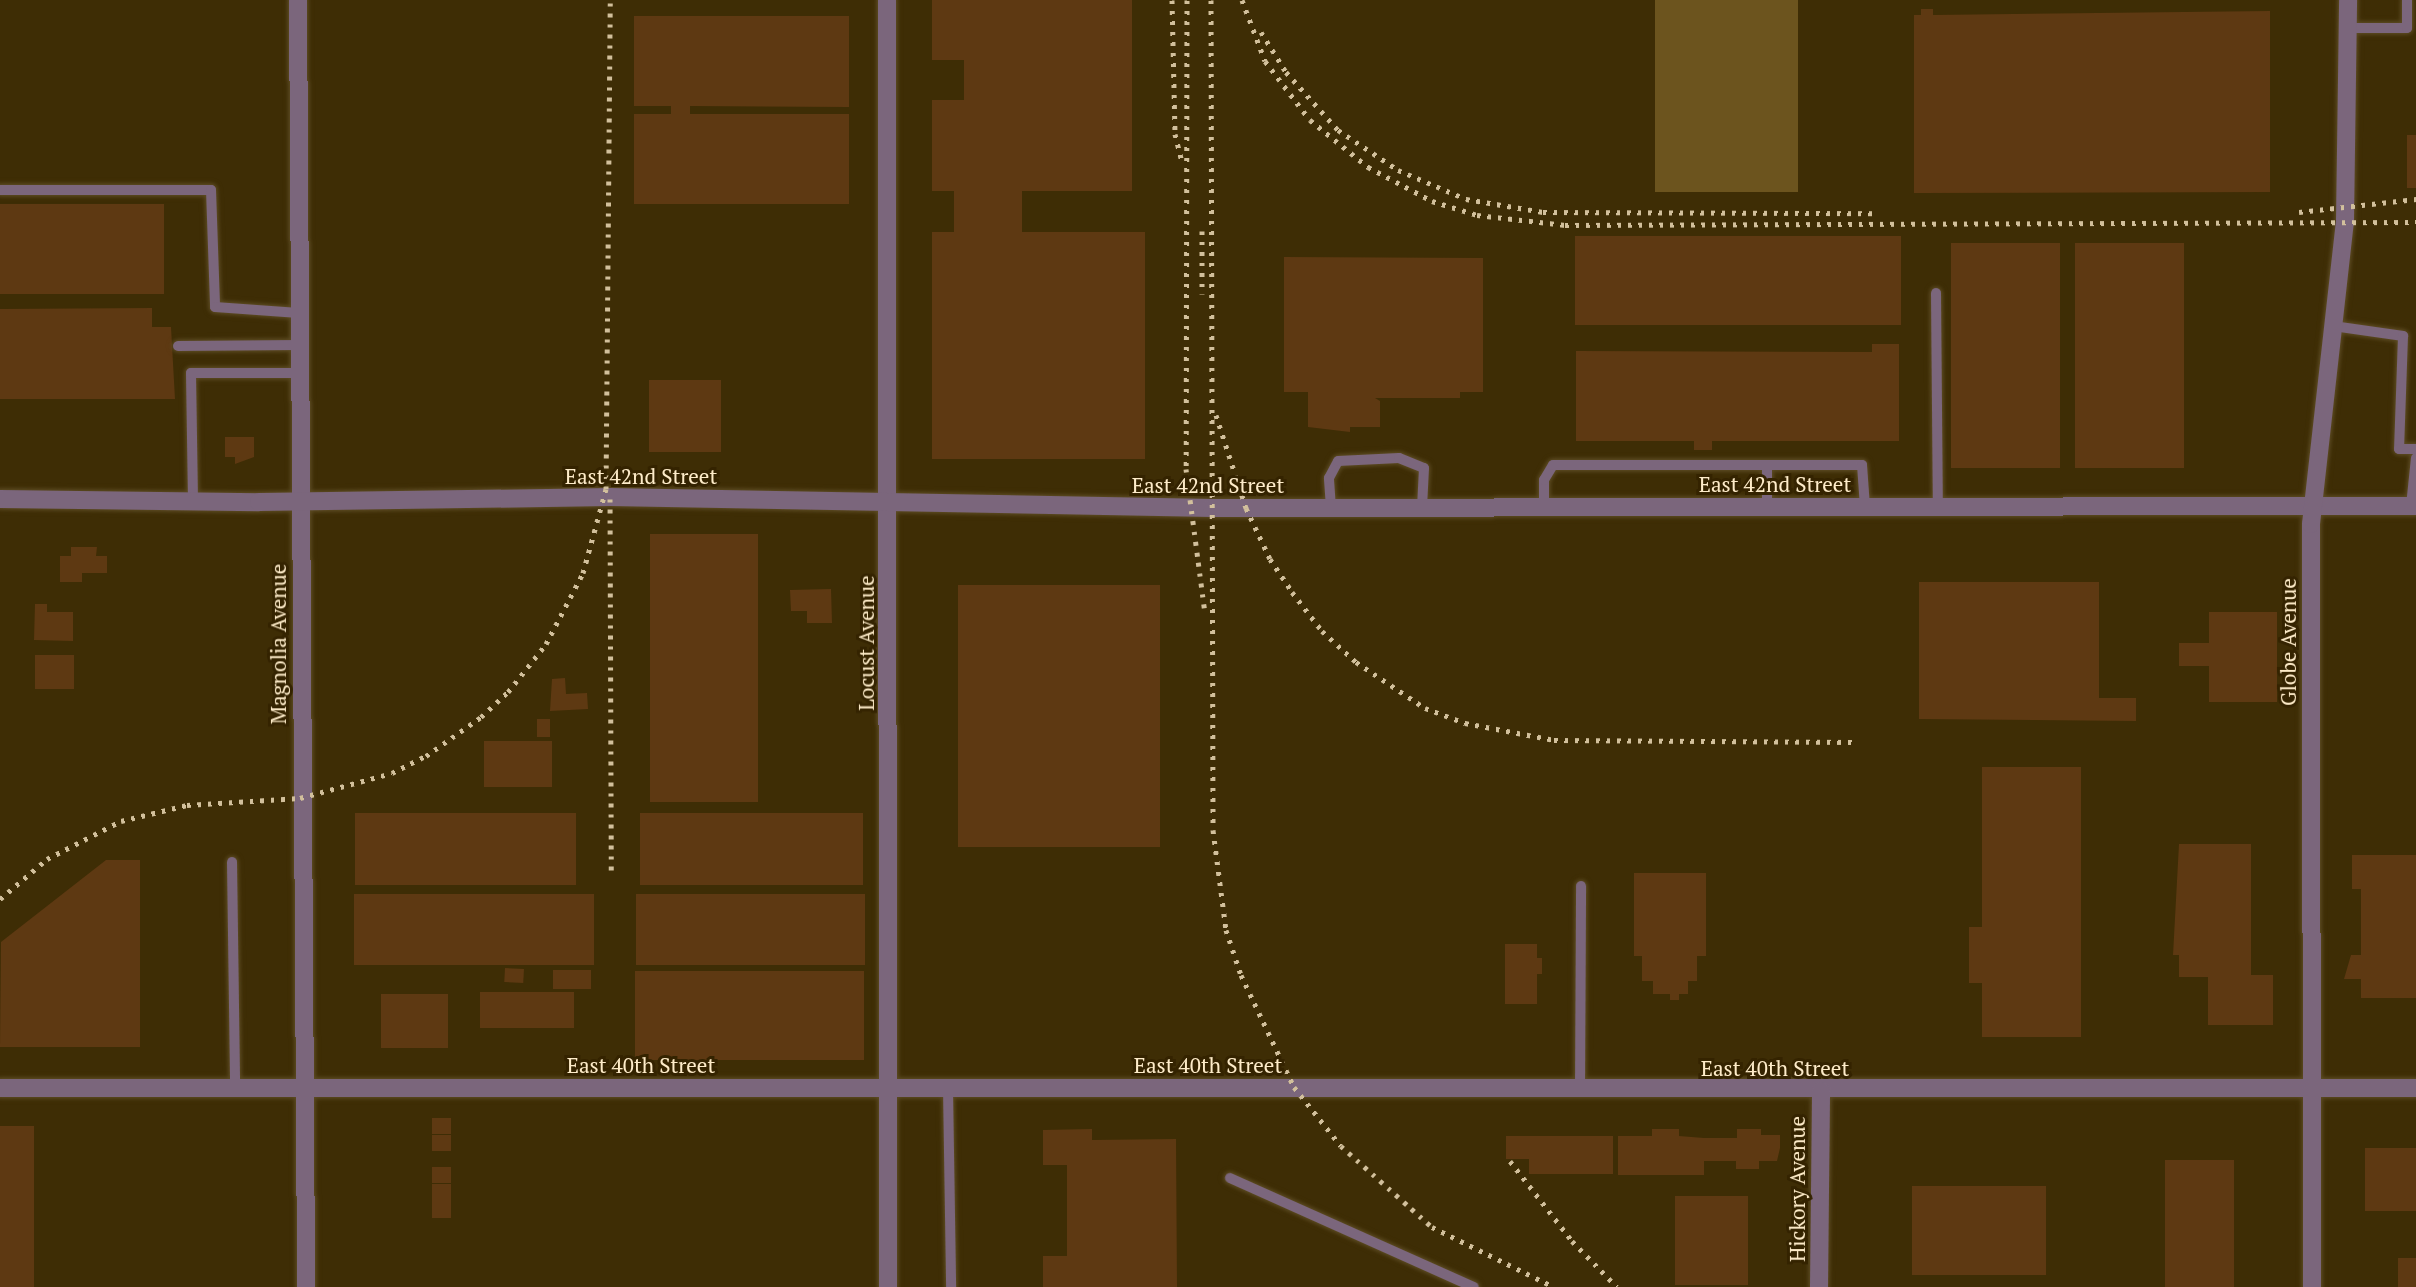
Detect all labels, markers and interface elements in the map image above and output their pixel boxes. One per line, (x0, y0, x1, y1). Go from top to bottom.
street label: East 42nd Street (565, 463, 717, 489)
street label: East 42nd Street (1699, 471, 1851, 497)
street label: East 42nd Street (1132, 472, 1284, 498)
street label: Magnolia Avenue (265, 563, 291, 725)
street label: Locust Avenue (853, 575, 879, 711)
street label: Globe Avenue (2275, 578, 2301, 706)
street label: East 40th Street (567, 1052, 715, 1078)
street label: East 40th Street (1134, 1052, 1282, 1078)
street label: East 40th Street (1701, 1055, 1849, 1081)
street label: Hickory Avenue (1784, 1116, 1810, 1262)

